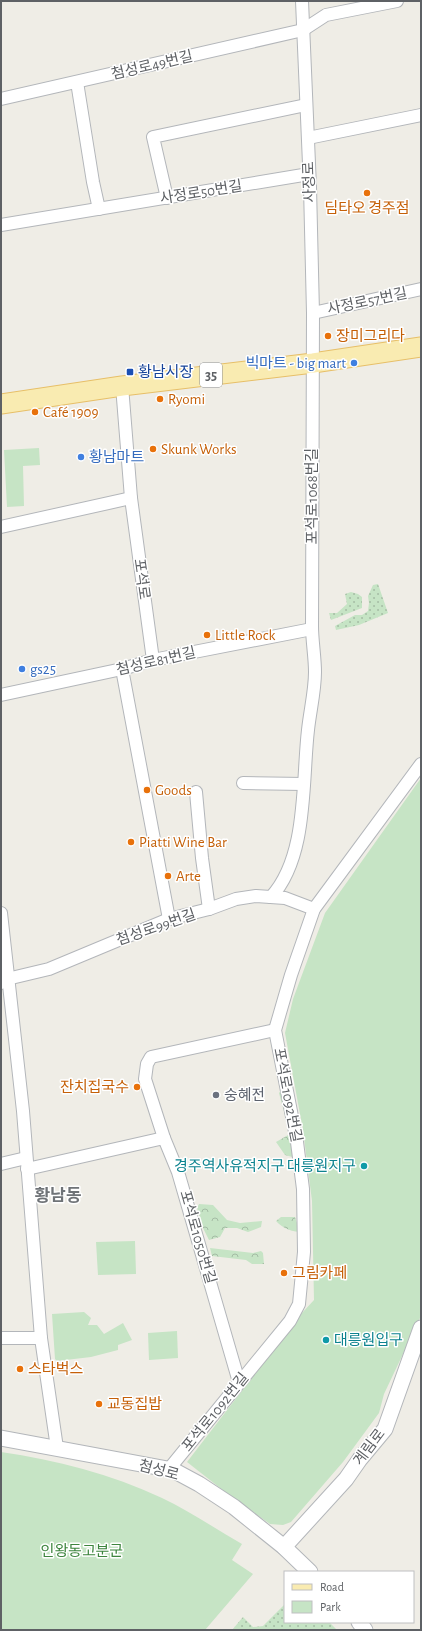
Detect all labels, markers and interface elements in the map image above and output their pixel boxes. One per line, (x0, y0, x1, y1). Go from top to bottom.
street label: 첨성로49번길 (110, 48, 194, 82)
street label: 사정로 (300, 161, 318, 203)
street label: 사정로50번길 (159, 178, 243, 206)
marker: 딤타오 경주점 (362, 188, 372, 198)
place label: 딤타오 경주점 (324, 200, 410, 216)
street label: 사정로57번길 (325, 285, 409, 317)
place label: 장미그리다 (336, 328, 405, 344)
marker: 장미그리다 (323, 331, 333, 341)
place label: 빅마트 - big mart (246, 355, 346, 371)
marker: 빅마트 - big mart (349, 358, 359, 368)
road number: 35 (200, 363, 222, 387)
place label: 황남시장 (138, 364, 193, 380)
marker: 황남시장 (125, 367, 135, 377)
place label: Ryomi (168, 392, 205, 407)
marker: Ryomi (155, 394, 165, 404)
place label: Café 1909 (43, 405, 98, 420)
marker: Café 1909 (30, 407, 40, 417)
place label: Skunk Works (161, 442, 237, 457)
marker: Skunk Works (148, 444, 158, 454)
street label: 포석로1068번길 (304, 448, 320, 544)
place label: 황남마트 (89, 449, 144, 465)
marker: 황남마트 (76, 452, 86, 462)
street label: 포석로 (131, 557, 153, 601)
place label: Little Rock (215, 628, 275, 643)
marker: Little Rock (202, 630, 212, 640)
street label: 첨성로81번길 (115, 644, 197, 678)
place label: gs25 (30, 662, 56, 677)
marker: gs25 (17, 664, 27, 674)
place label: Goods (155, 783, 192, 798)
marker: Goods (142, 785, 152, 795)
place label: Piatti Wine Bar (139, 835, 227, 850)
marker: Piatti Wine Bar (126, 837, 136, 847)
place label: Arte (176, 869, 201, 884)
marker: Arte (163, 871, 173, 881)
street label: 첨성로99번길 (114, 906, 198, 948)
street label: 포석로1092번길 (271, 1046, 305, 1144)
place label: 잔치집국수 (60, 1079, 129, 1095)
marker: 잔치집국수 (132, 1082, 142, 1092)
place label: 숭혜전 (224, 1087, 265, 1103)
marker: 숭혜전 (211, 1090, 221, 1100)
place label: 경주역사유적지구 대릉원지구 (174, 1158, 356, 1174)
marker: 경주역사유적지구 대릉원지구 (359, 1161, 369, 1171)
district label: 황남동 (35, 1186, 82, 1204)
street label: 포석로1050번길 (177, 1189, 219, 1285)
place label: 그림카페 (292, 1265, 347, 1281)
marker: 그림카페 (279, 1268, 289, 1278)
place label: 대릉원입구 (334, 1332, 403, 1348)
marker: 대릉원입구 (321, 1335, 331, 1345)
place label: 스타벅스 (28, 1361, 83, 1377)
marker: 스타벅스 (15, 1364, 25, 1374)
street label: 포석로1092번길 (179, 1370, 251, 1454)
place label: 교동집밥 (107, 1396, 162, 1412)
marker: 교동집밥 (94, 1399, 104, 1409)
street label: 계림로 (350, 1426, 388, 1468)
street label: 첨성로 (137, 1457, 181, 1483)
park label: 인왕동고분군 (41, 1543, 123, 1559)
legend (284, 1571, 414, 1623)
text: Road (320, 1581, 344, 1593)
text: Park (320, 1601, 341, 1613)

